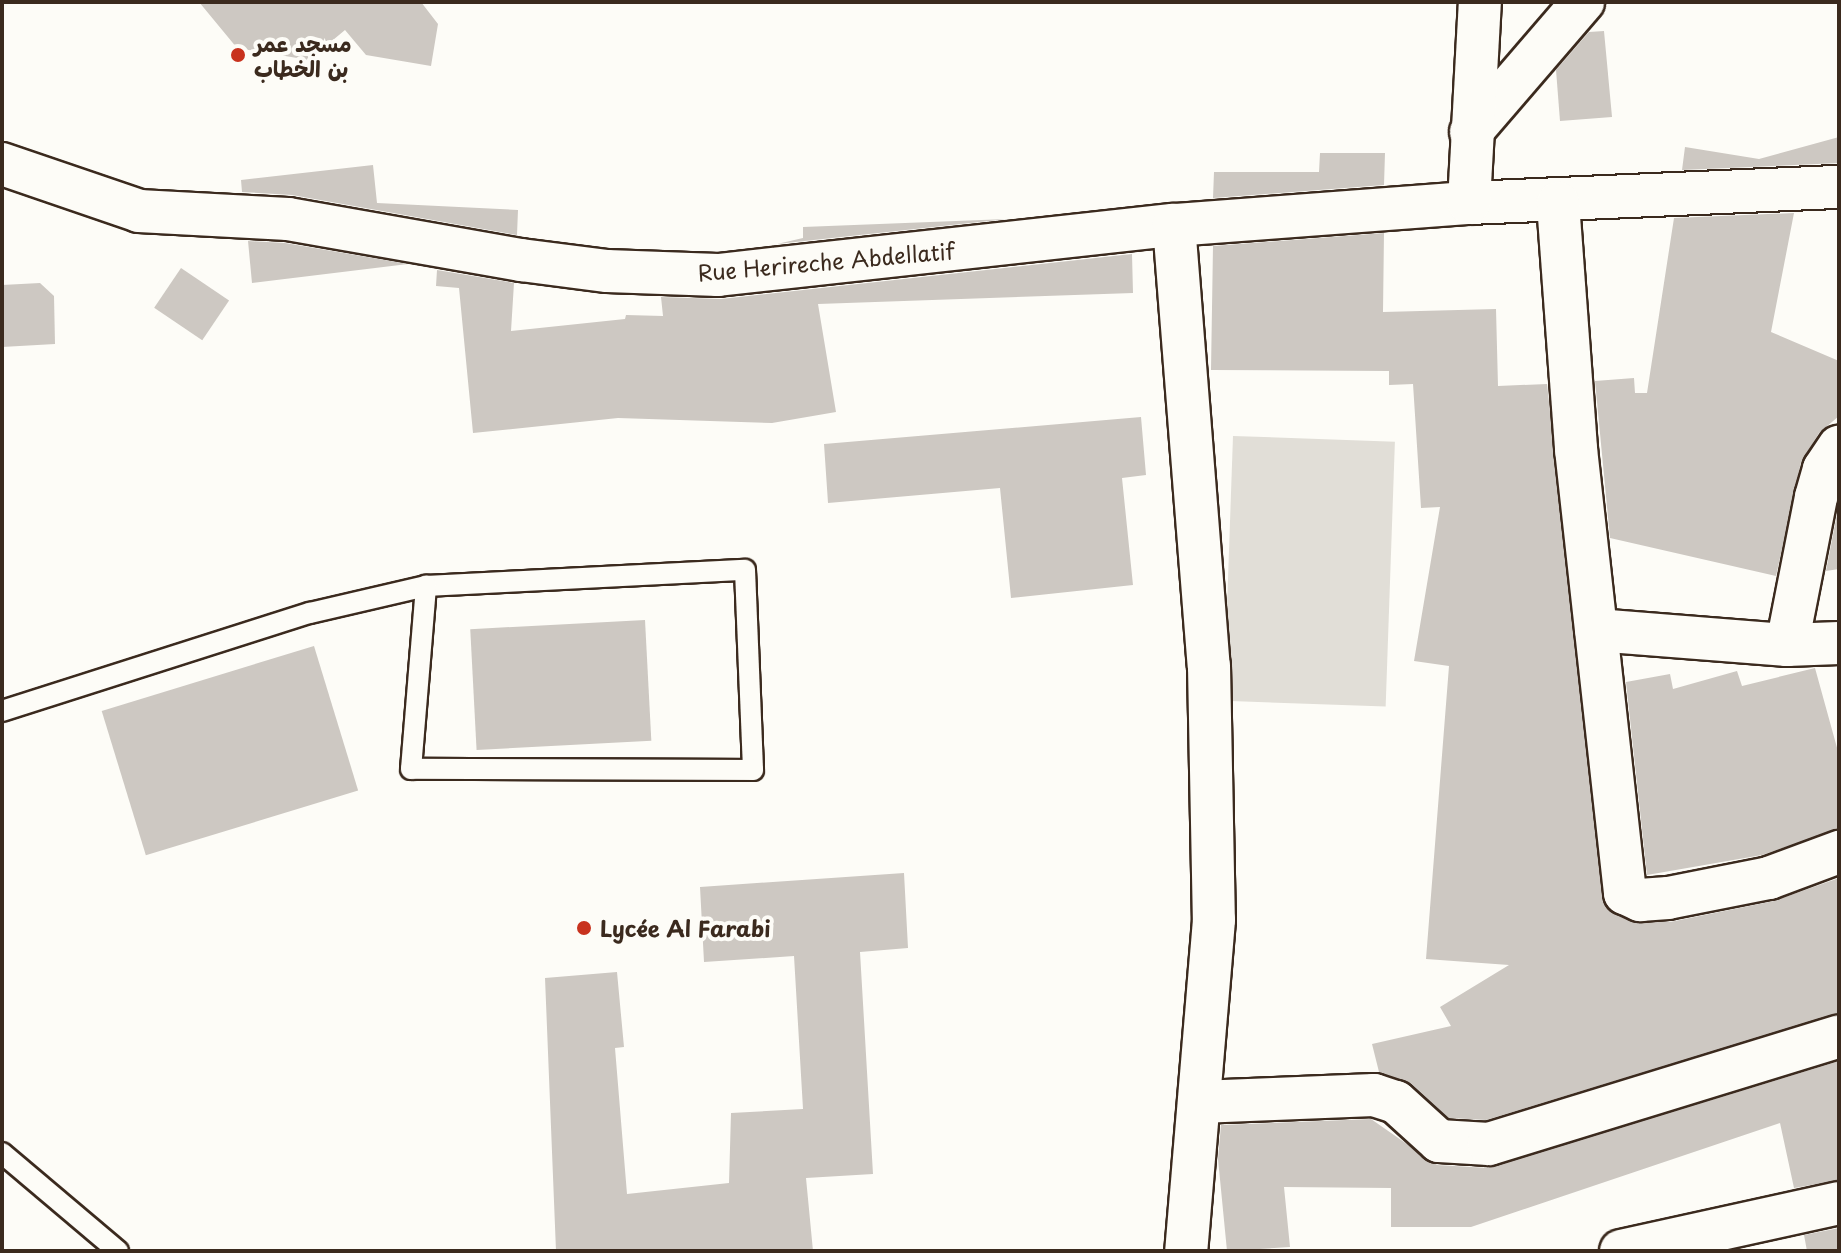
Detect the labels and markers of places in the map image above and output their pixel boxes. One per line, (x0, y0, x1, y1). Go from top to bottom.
place label: مسجد عمر بن الخطاب (254, 29, 352, 80)
marker: مسجد عمر بن الخطاب (229, 46, 247, 64)
place label: Lycée Al Farabi (600, 915, 772, 941)
marker: Lycée Al Farabi (575, 919, 593, 937)

